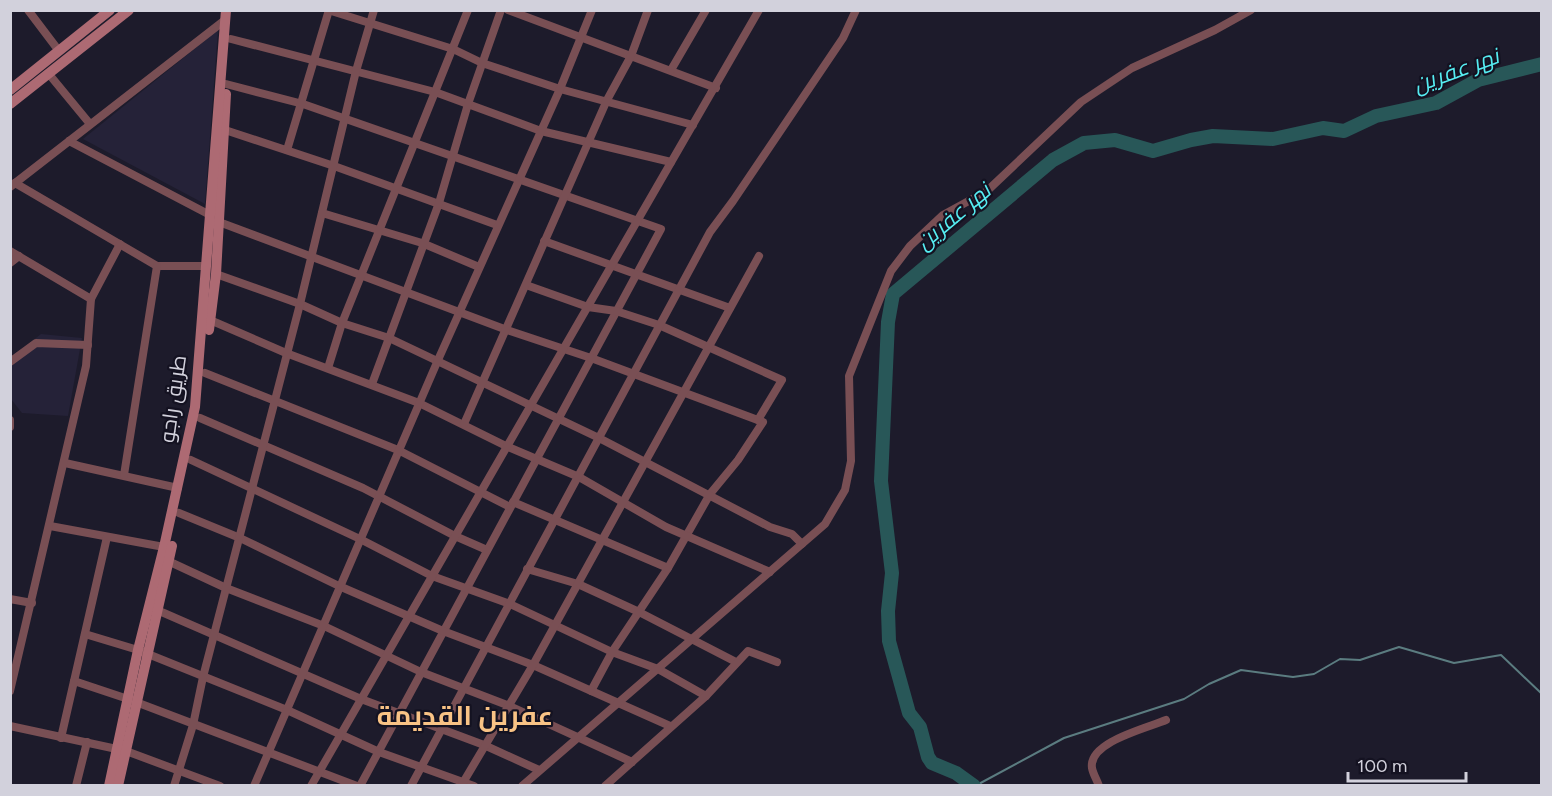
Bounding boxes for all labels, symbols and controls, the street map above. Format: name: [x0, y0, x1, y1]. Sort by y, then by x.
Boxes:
water label: نهر عفرين: [1410, 42, 1505, 98]
water label: نهر عفرين: [911, 176, 998, 255]
street label: طريق راجو: [154, 354, 192, 444]
district label: عفرين القديمة: [377, 699, 553, 732]
scale bar: [1348, 745, 1466, 783]
text: 100 m: [1357, 755, 1407, 777]

